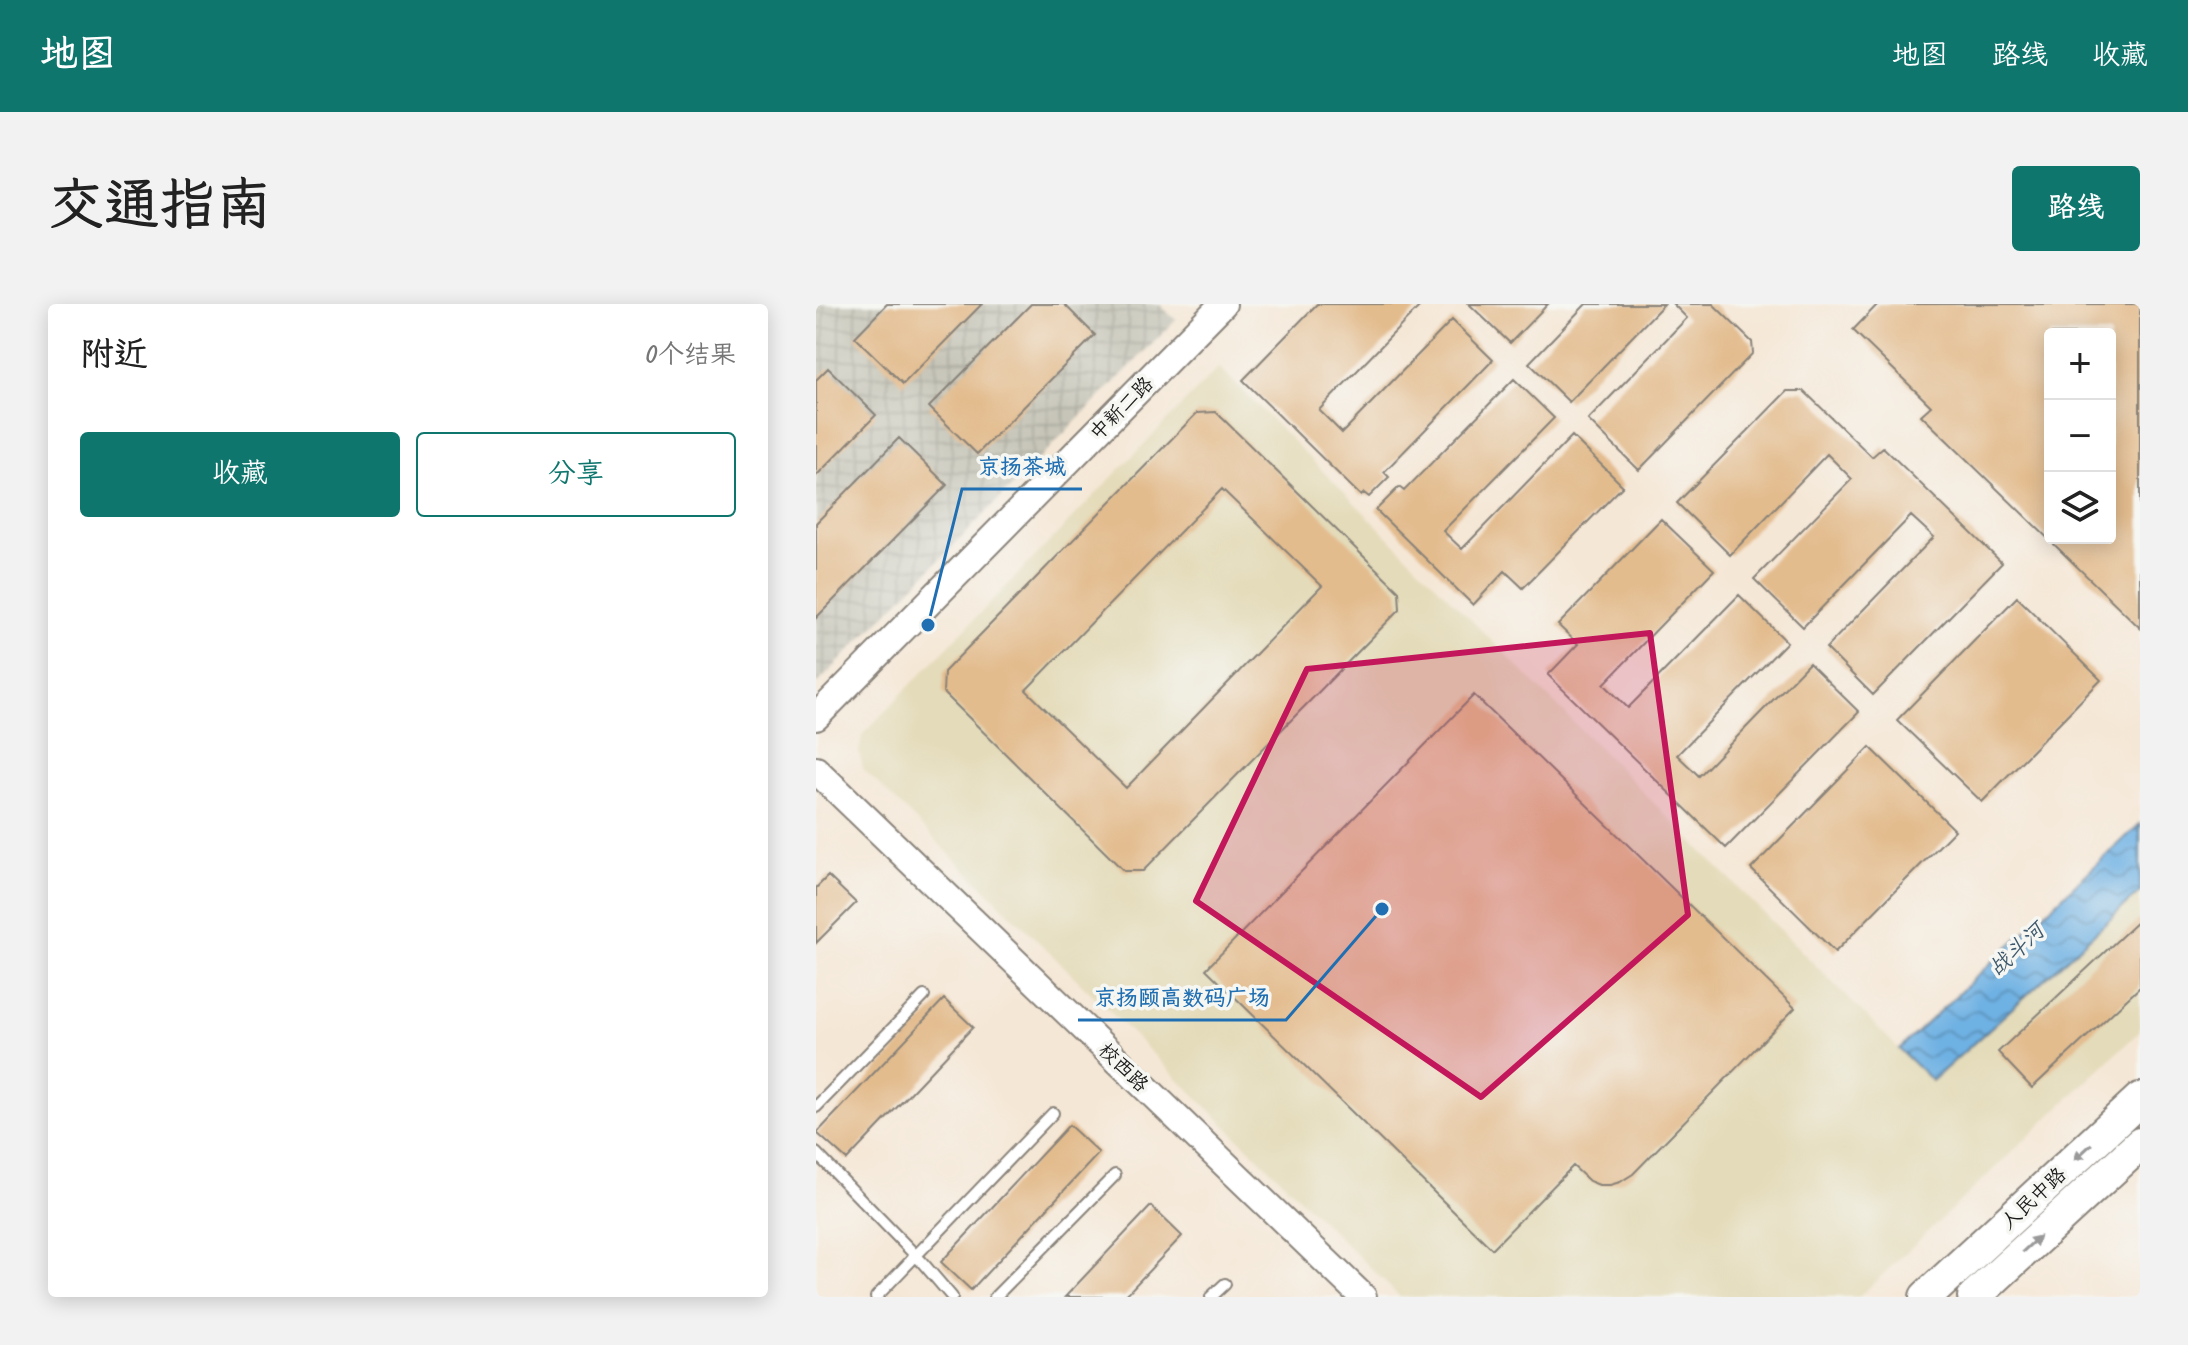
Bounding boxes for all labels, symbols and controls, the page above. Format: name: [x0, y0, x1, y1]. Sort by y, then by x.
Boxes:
text: 地图: [40, 26, 116, 86]
text: 地图: [1892, 34, 1948, 79]
text: 路线: [1992, 34, 2048, 79]
text: 收藏: [2092, 34, 2148, 79]
text: 交通指南: [48, 163, 272, 253]
button: 路线: [2012, 166, 2140, 251]
map controls: [2044, 328, 2116, 544]
button: +: [2044, 328, 2116, 400]
text: 附近: [80, 329, 148, 383]
text: 0个结果: [645, 335, 736, 377]
street label: 中新二路: [1083, 369, 1163, 449]
button: −: [2044, 400, 2116, 472]
button: 收藏: [80, 432, 400, 517]
button: 分享: [416, 432, 736, 517]
callout: 京扬茶城: [962, 443, 1082, 489]
text: 京扬茶城: [978, 451, 1066, 486]
button: layers: [2044, 472, 2116, 544]
water label: 战斗河: [1982, 913, 2056, 986]
callout: 京扬颐高数码广场: [1078, 974, 1286, 1020]
text: 京扬颐高数码广场: [1094, 982, 1270, 1017]
street label: 校西路: [1090, 1036, 1156, 1101]
one-way arrow: [2073, 1142, 2092, 1160]
street label: 人民中路: [1994, 1160, 2075, 1238]
one-way arrow: [2022, 1236, 2041, 1254]

